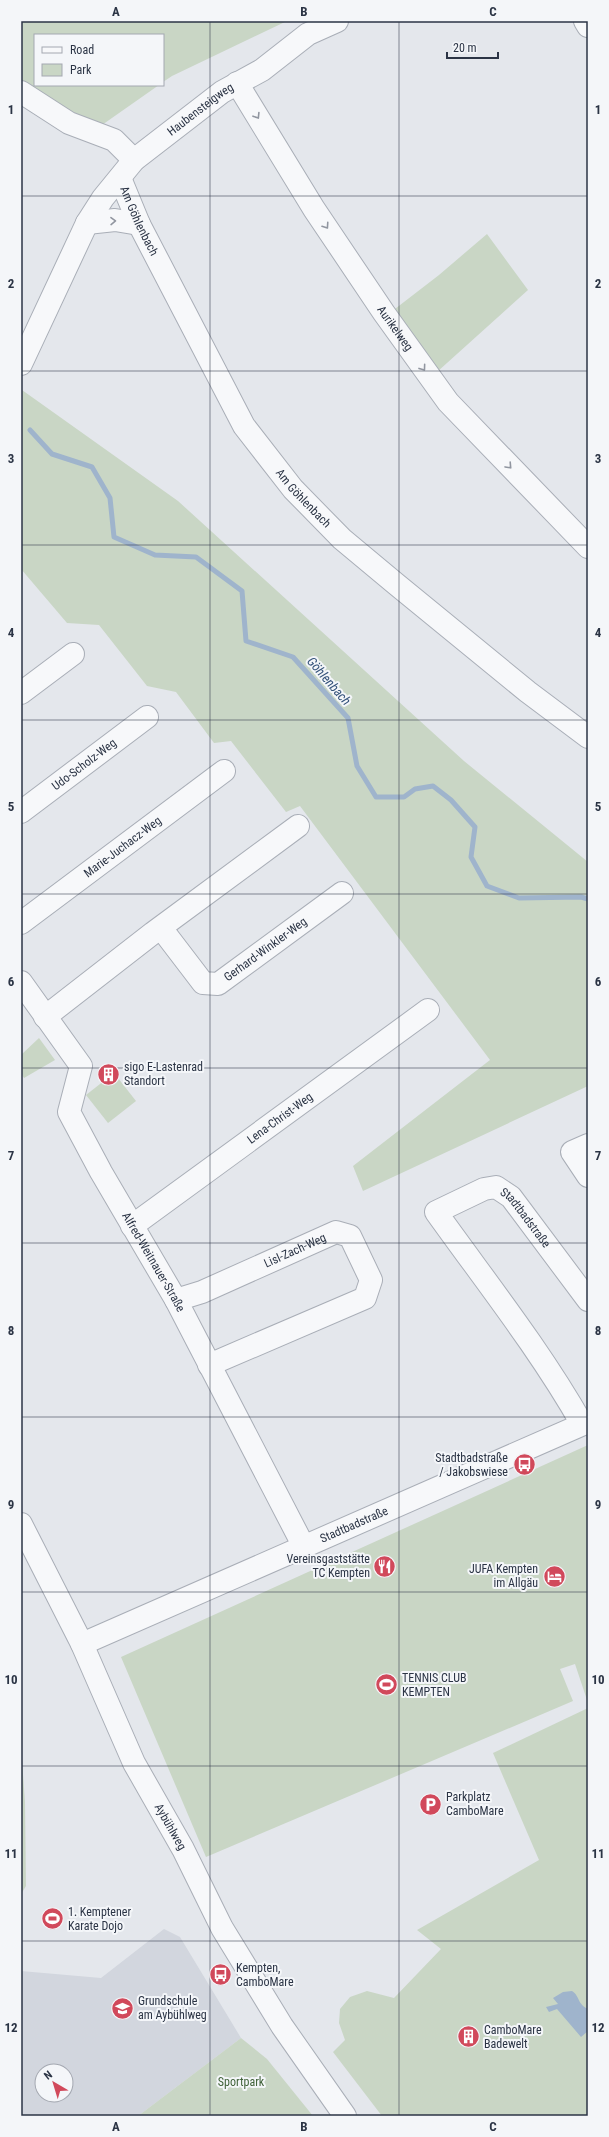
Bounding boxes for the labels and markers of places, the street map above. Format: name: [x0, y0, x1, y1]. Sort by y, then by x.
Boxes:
place label: sigo E-Lastenrad Standort: [124, 1060, 203, 1088]
building icon: sigo E-Lastenrad Standort: [95, 1061, 121, 1087]
place label: Stadtbadstraße / Jakobswiese: [435, 1451, 508, 1479]
bus stop icon: Stadtbadstraße / Jakobswiese: [511, 1452, 537, 1478]
place label: Vereinsgaststätte TC Kempten: [287, 1552, 370, 1580]
restaurant icon: Vereinsgaststätte TC Kempten: [372, 1553, 398, 1579]
place label: JUFA Kempten im Allgäu: [469, 1562, 538, 1590]
hotel icon: JUFA Kempten im Allgäu: [541, 1563, 567, 1589]
place label: TENNIS CLUB KEMPTEN: [402, 1671, 467, 1699]
sports icon: TENNIS CLUB KEMPTEN: [373, 1672, 399, 1698]
place label: Parkplatz CamboMare: [446, 1790, 504, 1818]
parking icon: Parkplatz CamboMare: [418, 1791, 444, 1817]
place label: 1. Kemptener Karate Dojo: [68, 1905, 131, 1933]
sports icon: 1. Kemptener Karate Dojo: [39, 1906, 65, 1932]
place label: Kempten, CamboMare: [236, 1961, 294, 1989]
bus stop icon: Kempten, CamboMare: [208, 1962, 234, 1988]
place label: Grundschule am Aybühlweg: [138, 1994, 207, 2022]
school or university icon: Grundschule am Aybühlweg: [109, 1995, 135, 2021]
place label: CamboMare Badewelt: [484, 2023, 542, 2051]
building icon: CamboMare Badewelt: [455, 2024, 481, 2050]

